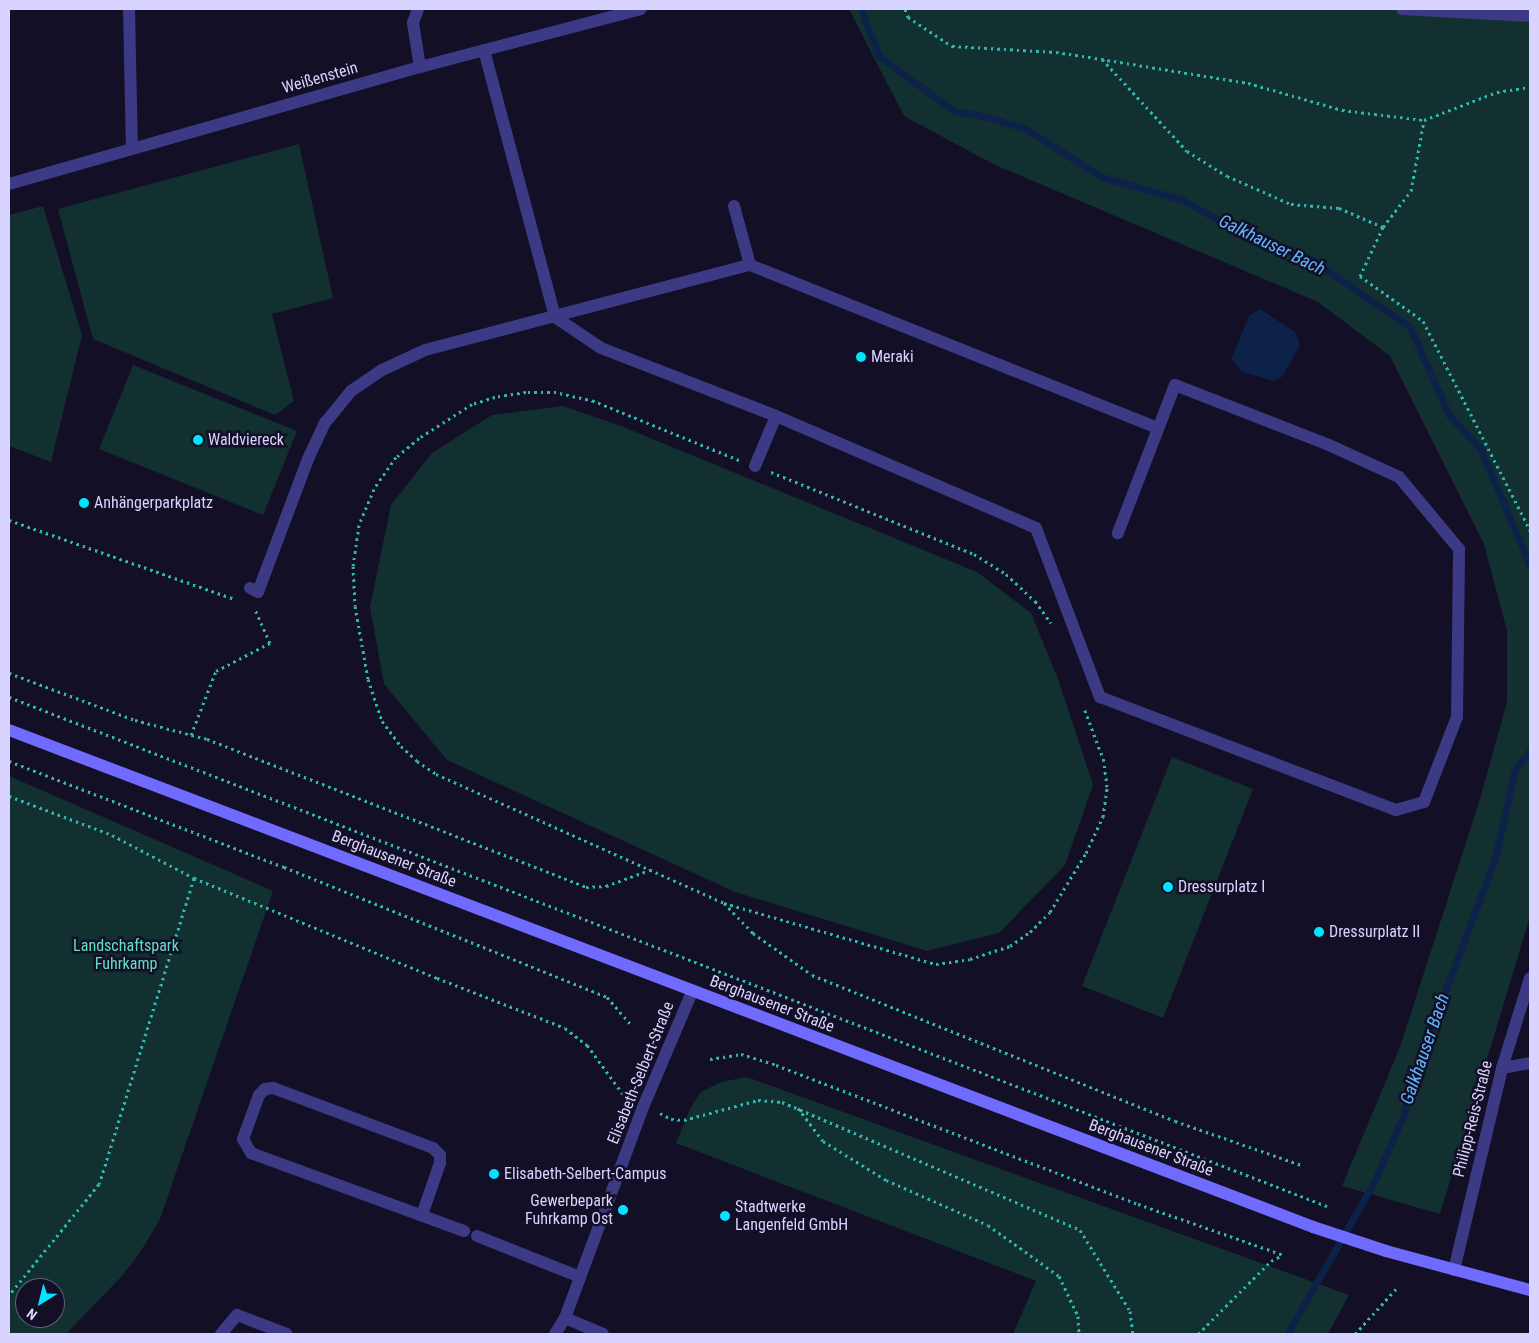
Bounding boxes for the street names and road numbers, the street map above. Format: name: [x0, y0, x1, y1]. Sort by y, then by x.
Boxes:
street label: Weißenstein: [280, 58, 360, 98]
street label: Berghausener Straße: [329, 826, 459, 892]
street label: Berghausener Straße: [707, 971, 837, 1037]
street label: Elisabeth-Selbert-Straße: [604, 999, 678, 1147]
street label: Philipp-Reis-Straße: [1449, 1059, 1497, 1179]
street label: Berghausener Straße: [1086, 1115, 1216, 1181]

